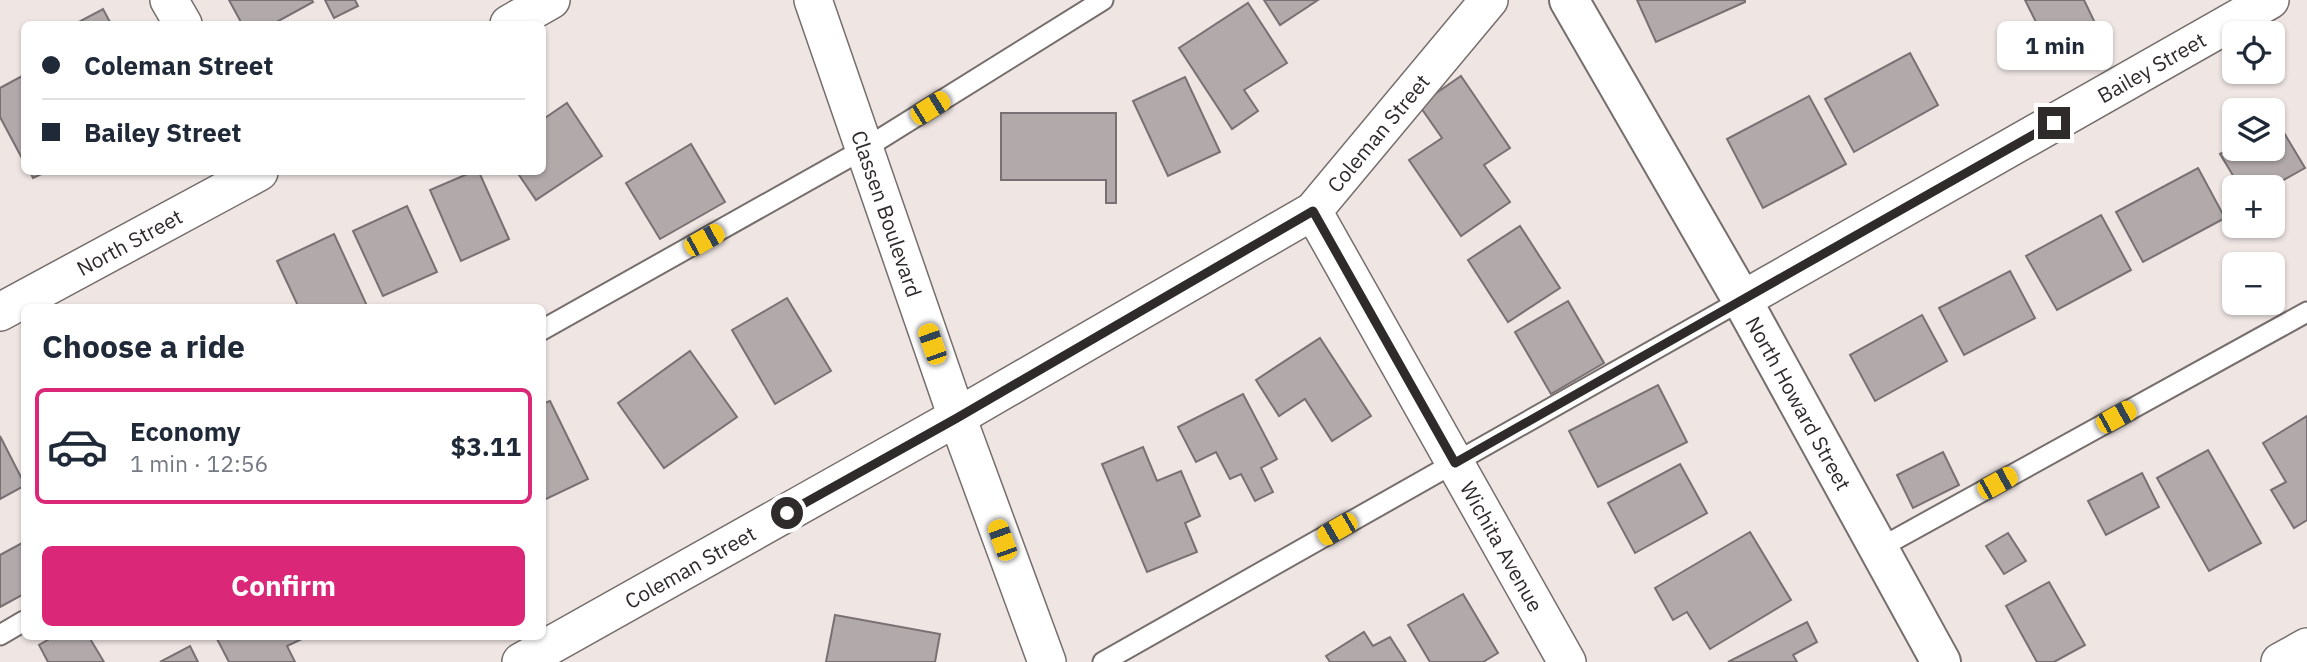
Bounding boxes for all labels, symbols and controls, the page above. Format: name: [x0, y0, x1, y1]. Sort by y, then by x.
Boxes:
map controls: [2222, 21, 2285, 315]
button: locate: [2222, 21, 2285, 84]
callout: 1 min: [1996, 22, 2112, 71]
street label: Bailey Street: [2092, 25, 2211, 109]
text: 1 min: [2025, 30, 2085, 60]
text: Coleman Street: [84, 48, 273, 82]
street label: Coleman Street: [1321, 68, 1436, 198]
car: [907, 88, 954, 128]
button: layers: [2222, 98, 2285, 161]
route end: [2038, 107, 2070, 139]
text: Bailey Street: [84, 115, 242, 149]
street label: Classen Boulevard: [845, 127, 928, 301]
button: +: [2222, 175, 2285, 238]
street label: North Street: [71, 202, 187, 282]
car: [681, 221, 728, 259]
button: −: [2222, 252, 2285, 315]
street label: North Howard Street: [1740, 311, 1858, 495]
car: [916, 321, 949, 367]
text: Choose a ride: [42, 325, 245, 367]
car: [2093, 398, 2140, 436]
text: Economy: [130, 414, 241, 448]
icon: car: [46, 415, 109, 478]
text: $3.11: [451, 429, 521, 463]
text: 1 min · 12:56: [130, 448, 268, 478]
car: [1974, 464, 2021, 502]
street label: Wichita Avenue: [1454, 476, 1550, 617]
route start: [771, 497, 803, 529]
car: [1314, 509, 1361, 549]
car: [985, 517, 1020, 563]
street label: Coleman Street: [620, 519, 761, 615]
button: Confirm: [42, 546, 525, 626]

